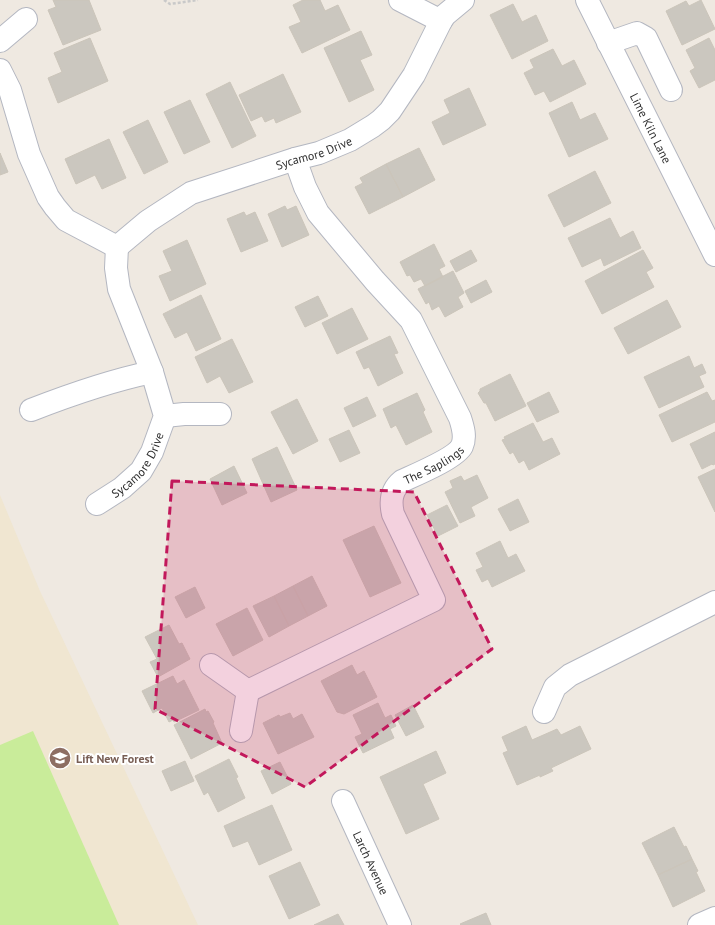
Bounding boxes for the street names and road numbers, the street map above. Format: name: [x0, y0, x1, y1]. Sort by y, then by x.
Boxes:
street label: Lime Kiln Lane: [627, 90, 675, 166]
street label: Sycamore Drive: [274, 133, 354, 172]
street label: Sycamore Drive: [108, 430, 166, 501]
street label: The Saplings: [401, 442, 467, 487]
street label: Larch Avenue: [350, 829, 392, 897]

